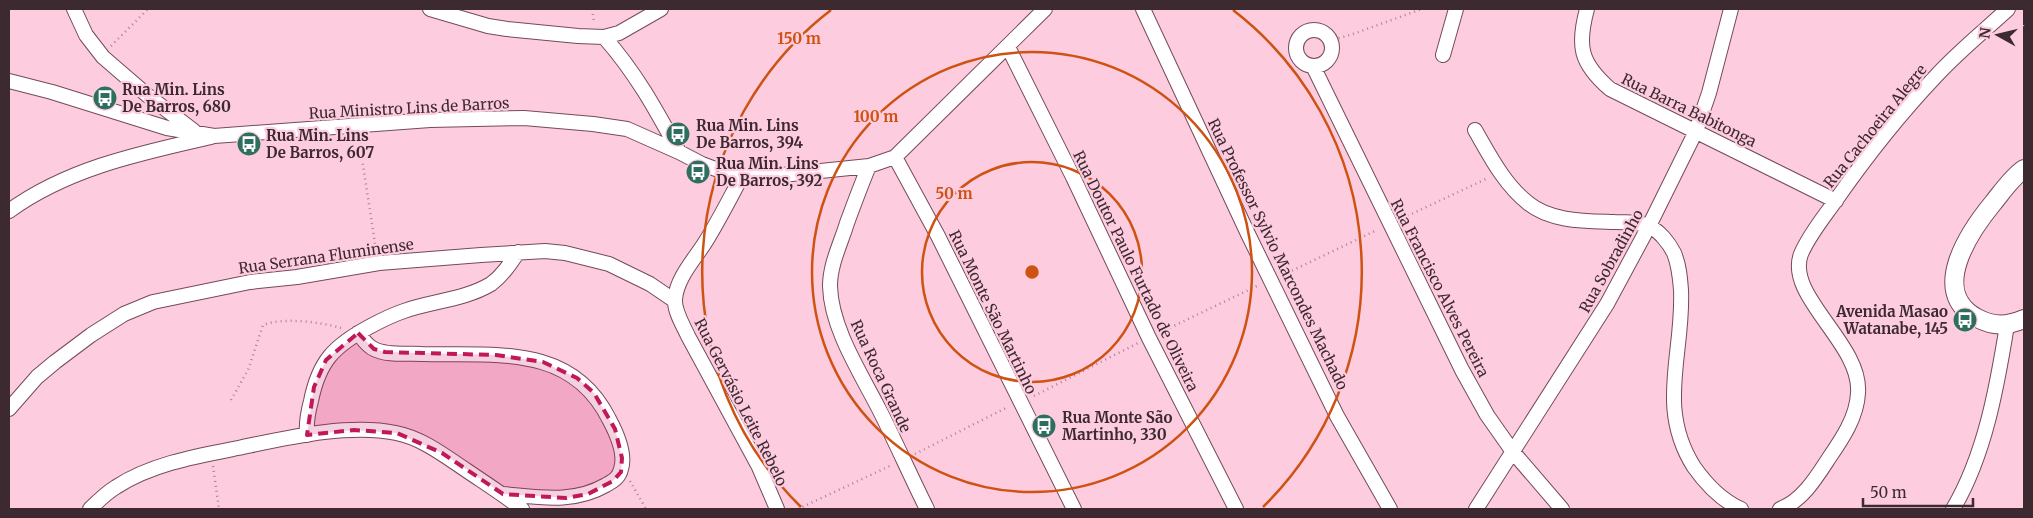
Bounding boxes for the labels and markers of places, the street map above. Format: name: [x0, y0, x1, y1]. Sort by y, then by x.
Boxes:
place label: Rua Min. Lins De Barros, 680: [122, 80, 231, 117]
bus stop icon: Rua Min. Lins De Barros, 680: [92, 85, 118, 111]
place label: Rua Min. Lins De Barros, 394: [696, 116, 804, 153]
bus stop icon: Rua Min. Lins De Barros, 394: [665, 121, 691, 147]
place label: Rua Min. Lins De Barros, 607: [266, 126, 374, 163]
bus stop icon: Rua Min. Lins De Barros, 607: [236, 131, 262, 157]
place label: Rua Min. Lins De Barros, 392: [716, 154, 823, 191]
bus stop icon: Rua Min. Lins De Barros, 392: [685, 159, 711, 185]
centre of rings: [1023, 263, 1041, 281]
place label: Avenida Masao Watanabe, 145: [1835, 302, 1948, 339]
bus stop icon: Avenida Masao Watanabe, 145: [1952, 307, 1978, 333]
place label: Rua Monte São Martinho, 330: [1062, 408, 1172, 445]
bus stop icon: Rua Monte São Martinho, 330: [1031, 413, 1057, 439]

